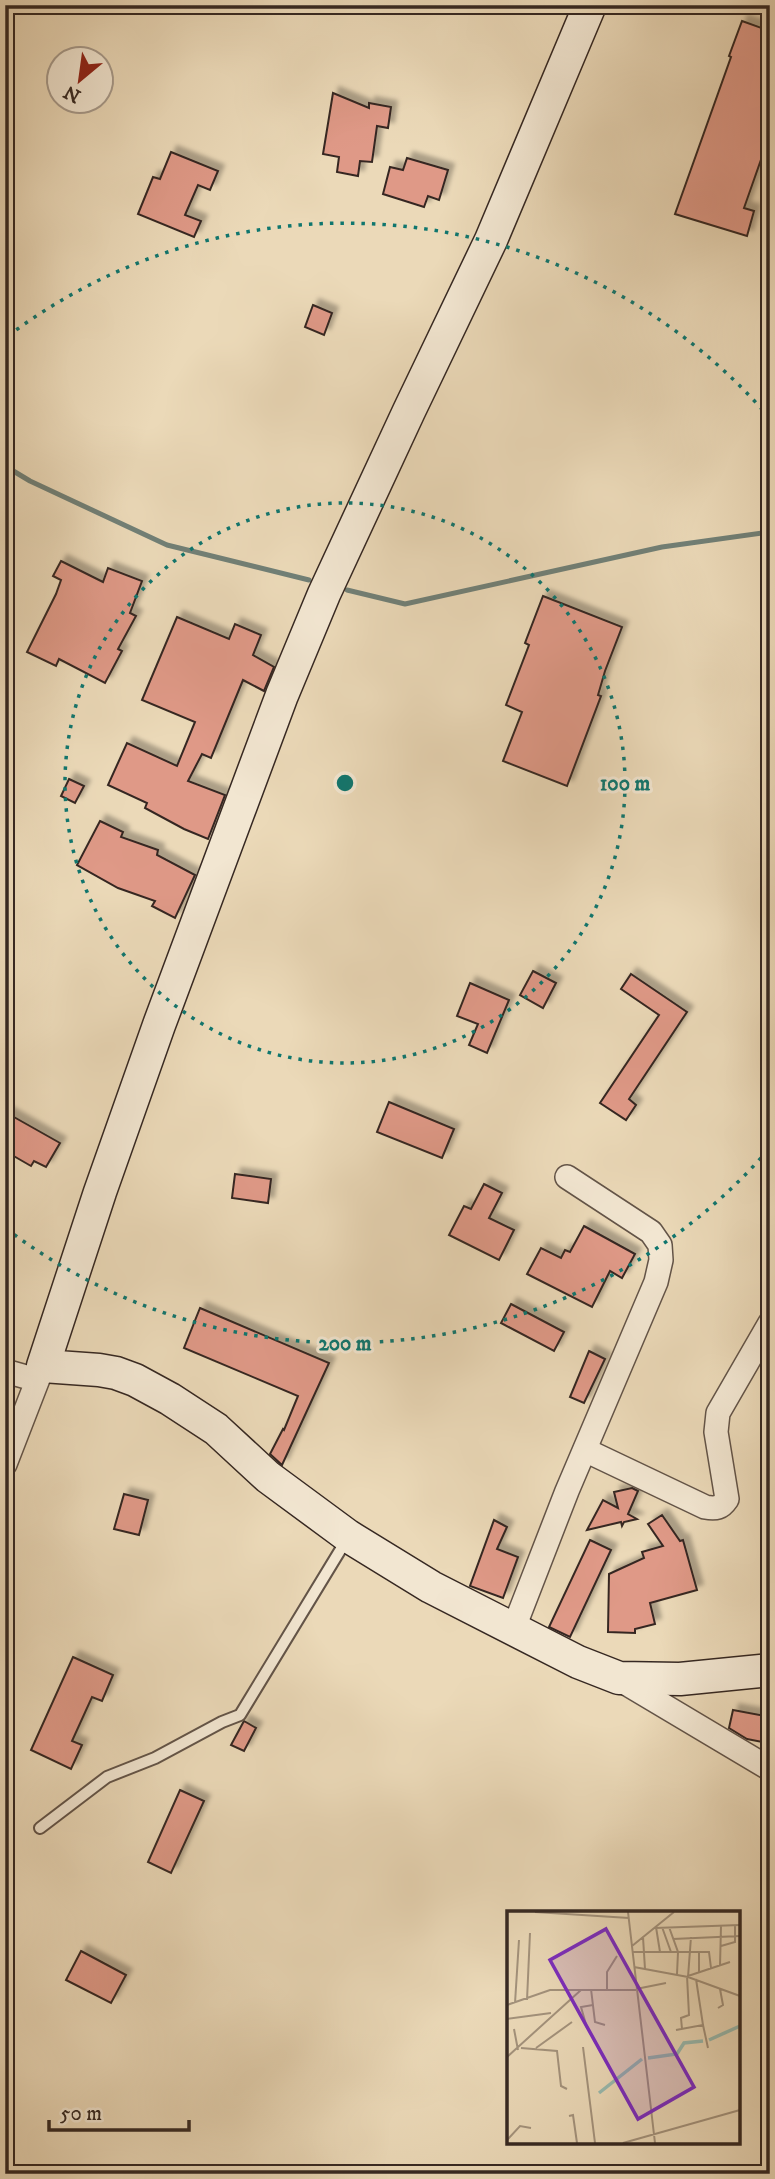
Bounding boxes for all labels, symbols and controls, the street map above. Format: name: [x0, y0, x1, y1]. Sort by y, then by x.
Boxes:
north arrow: [46, 46, 116, 116]
text: N: [60, 80, 85, 107]
centre of rings: [333, 771, 357, 795]
text: 100 m: [600, 771, 650, 797]
text: 200 m: [318, 1331, 372, 1357]
inset map: [507, 1911, 740, 2144]
scale bar: [49, 2088, 189, 2132]
text: 50 m: [60, 2101, 102, 2127]

